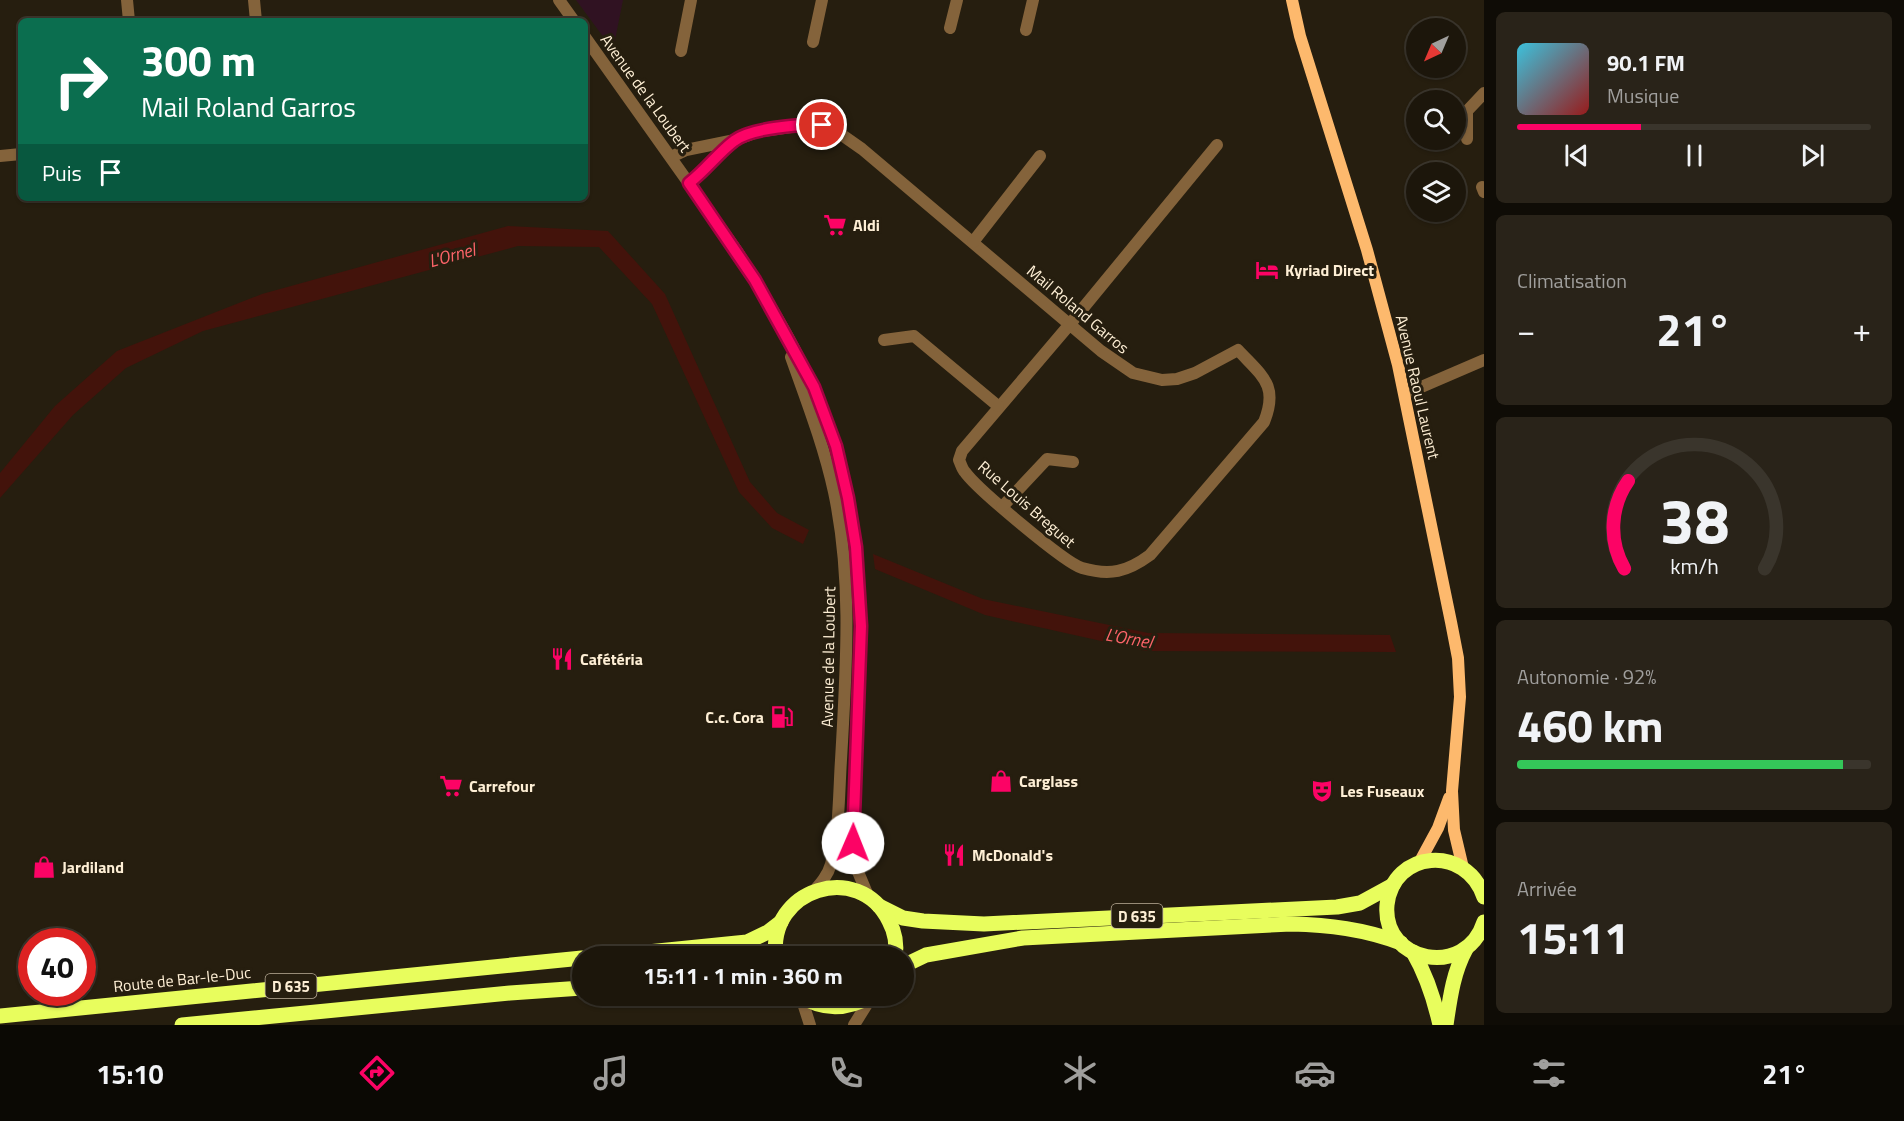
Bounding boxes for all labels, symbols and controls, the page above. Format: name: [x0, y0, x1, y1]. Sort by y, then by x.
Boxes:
north arrow: [1406, 18, 1466, 78]
map controls: [1406, 18, 1466, 222]
text: 300 m: [141, 28, 256, 92]
street label: Avenue de la Loubert: [595, 29, 697, 157]
icon: right: [42, 42, 120, 120]
text: 90.1 FM: [1607, 46, 1685, 80]
text: Musique: [1607, 80, 1679, 111]
text: Mail Roland Garros: [141, 86, 356, 127]
button: search: [1406, 90, 1466, 150]
pin: [796, 99, 847, 150]
icon: arrive: [805, 108, 838, 141]
icon: previous: [1560, 139, 1593, 172]
icon: pause: [1678, 139, 1711, 172]
icon: next: [1796, 139, 1829, 172]
text: Puis: [42, 156, 82, 190]
icon: arrive: [94, 156, 127, 189]
button: layers: [1406, 162, 1466, 222]
supermarket icon: Aldi: [822, 212, 848, 238]
place label: Aldi: [853, 213, 880, 237]
water label: L'Ornel: [426, 235, 480, 274]
hotel icon: Kyriad Direct: [1254, 257, 1280, 283]
place label: Kyriad Direct: [1285, 258, 1374, 282]
street label: Mail Roland Garros: [1022, 259, 1134, 359]
text: Climatisation: [1517, 265, 1627, 296]
text: 21°: [1656, 295, 1732, 363]
text: −: [1517, 305, 1535, 355]
text: +: [1853, 305, 1871, 355]
street label: Avenue Raoul Laurent: [1390, 312, 1446, 462]
street label: Rue Louis Breguet: [973, 455, 1081, 554]
text: 38: [1659, 473, 1729, 568]
text: km/h: [1670, 551, 1718, 583]
street label: Avenue de la Loubert: [815, 586, 841, 728]
water label: L'Ornel: [1103, 621, 1157, 656]
restaurant icon: Cafétéria: [549, 646, 575, 672]
place label: Cafétéria: [580, 647, 643, 671]
text: Autonomie · 92%: [1517, 661, 1656, 692]
text: 460 km: [1517, 691, 1663, 759]
fuel station icon: C.c. Cora: [769, 704, 795, 730]
place label: C.c. Cora: [705, 705, 764, 729]
shop icon: Carglass: [988, 768, 1014, 794]
place label: Carglass: [1019, 769, 1078, 793]
supermarket icon: Carrefour: [438, 773, 464, 799]
place label: Carrefour: [469, 774, 535, 798]
theatre icon: Les Fuseaux: [1309, 778, 1335, 804]
place label: Les Fuseaux: [1340, 779, 1425, 803]
position arrow: [821, 811, 885, 875]
restaurant icon: McDonald's: [941, 842, 967, 868]
place label: McDonald's: [972, 843, 1053, 867]
shop icon: Jardiland: [31, 854, 57, 880]
place label: Jardiland: [62, 855, 124, 879]
text: Arrivée: [1517, 873, 1577, 904]
text: 15:11: [1517, 903, 1629, 971]
road number: D 635: [1112, 904, 1162, 928]
speed limit sign: 40: [18, 928, 96, 1006]
text: 15:11 · 1 min · 360 m: [643, 959, 843, 993]
street label: Route de Bar-le-Duc: [112, 960, 252, 998]
road number: D 635: [266, 974, 316, 998]
icon: directions: [356, 1052, 398, 1094]
icon: music: [590, 1052, 632, 1094]
icon: phone: [825, 1052, 867, 1094]
icon: climate: [1059, 1052, 1101, 1094]
icon: car: [1294, 1052, 1336, 1094]
icon: filters: [1528, 1052, 1570, 1094]
text: 15:10: [96, 1053, 164, 1094]
text: 21°: [1762, 1053, 1808, 1094]

